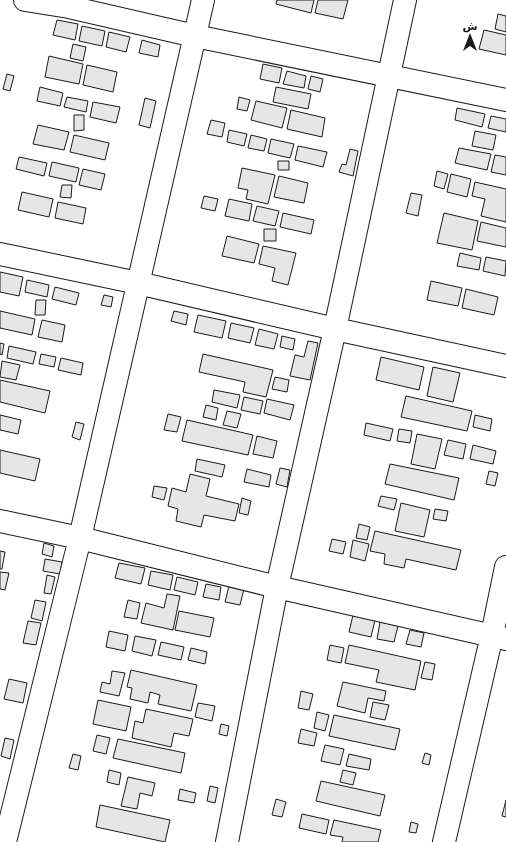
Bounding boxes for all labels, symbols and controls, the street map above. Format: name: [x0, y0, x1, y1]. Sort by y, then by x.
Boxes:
north arrow: [450, 16, 490, 56]
text: ش: [462, 20, 478, 33]

